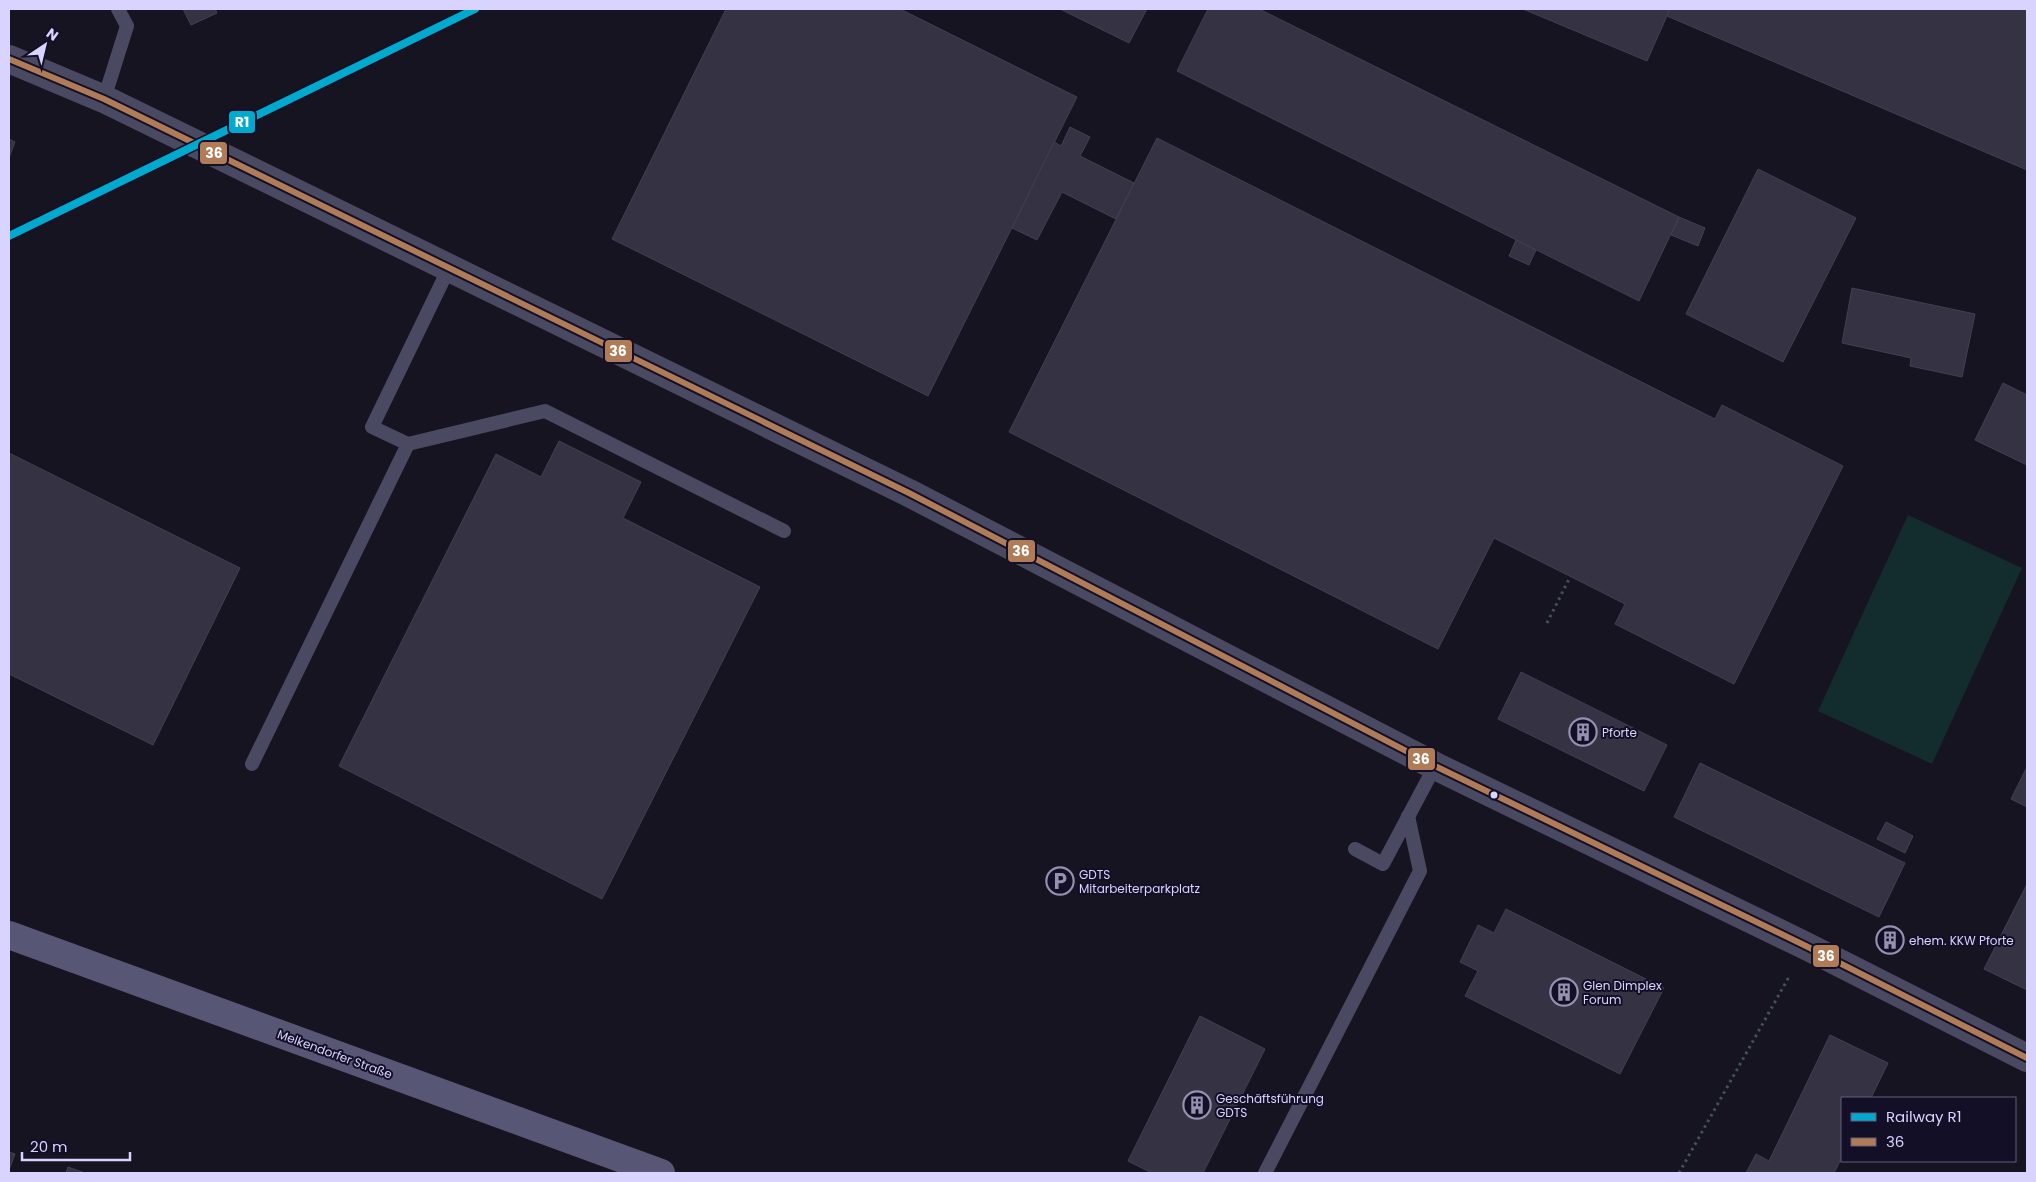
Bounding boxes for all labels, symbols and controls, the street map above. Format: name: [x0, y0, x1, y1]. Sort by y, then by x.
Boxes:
north arrow: [20, 20, 70, 70]
text: N: [42, 23, 63, 46]
line badge: R1: [228, 110, 256, 134]
text: R1: [235, 112, 249, 132]
line badge: 36: [199, 141, 228, 165]
text: 36: [205, 143, 223, 163]
line badge: 36: [604, 339, 633, 363]
text: 36: [609, 341, 627, 361]
line badge: 36: [1007, 539, 1036, 563]
text: 36: [1012, 541, 1030, 561]
building icon: Pforte: [1568, 717, 1598, 747]
place label: Pforte: [1602, 724, 1637, 741]
line badge: 36: [1407, 747, 1436, 771]
text: 36: [1412, 749, 1430, 769]
unlabelled marker: [1489, 790, 1499, 800]
parking icon: GDTS Mitarbeiterparkplatz: [1045, 866, 1075, 896]
place label: GDTS Mitarbeiterparkplatz: [1079, 866, 1200, 897]
building icon: ehem. KKW Pforte: [1875, 925, 1905, 955]
place label: ehem. KKW Pforte: [1909, 932, 2014, 949]
line badge: 36: [1812, 944, 1840, 968]
text: 36: [1817, 946, 1835, 966]
building icon: Glen Dimplex Forum: [1549, 977, 1579, 1007]
place label: Glen Dimplex Forum: [1583, 977, 1662, 1008]
street label: Melkendorfer Straße: [275, 1025, 395, 1083]
building icon: Geschäftsführung GDTS: [1182, 1090, 1212, 1120]
place label: Geschäftsführung GDTS: [1216, 1090, 1324, 1121]
legend: [1841, 1097, 2016, 1162]
text: Railway R1: [1886, 1106, 1961, 1127]
scale bar: [22, 1130, 130, 1162]
text: 36: [1886, 1131, 1904, 1152]
text: 20 m: [30, 1136, 68, 1157]

